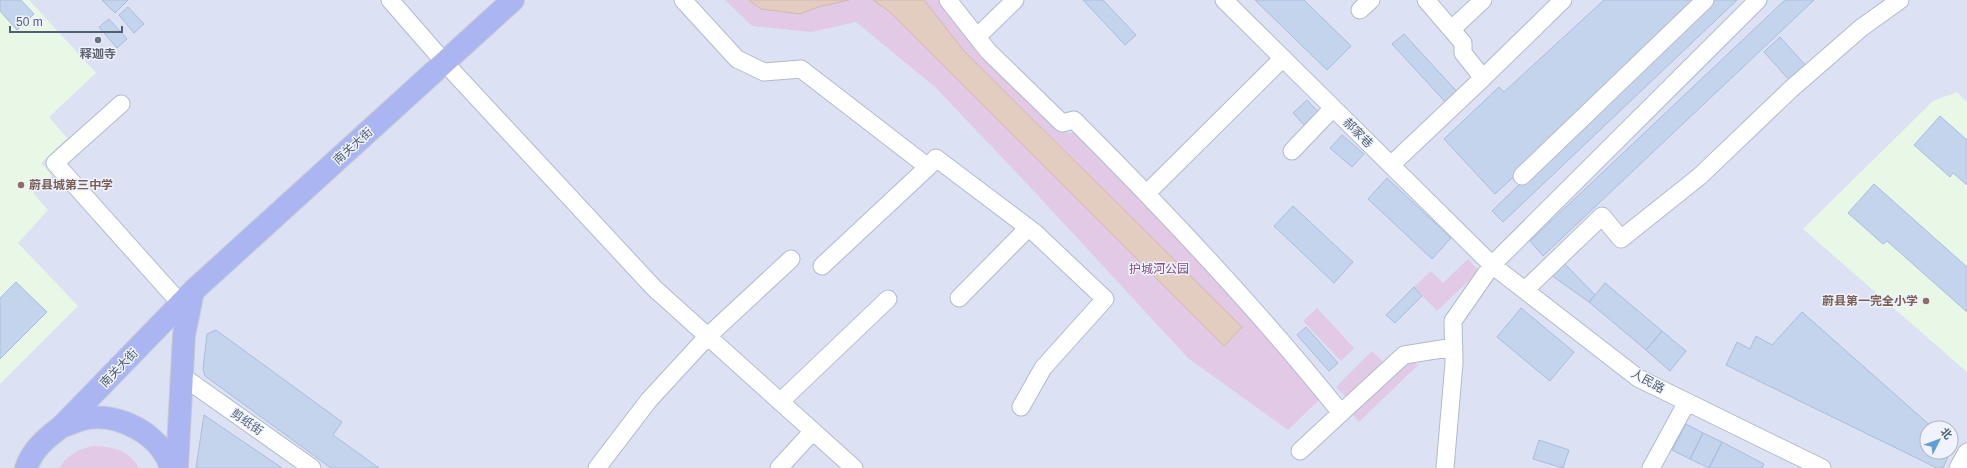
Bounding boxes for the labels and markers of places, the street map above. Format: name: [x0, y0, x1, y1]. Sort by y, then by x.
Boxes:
marker: 释迦寺: [93, 35, 103, 45]
place label: 释迦寺: [80, 47, 116, 61]
place label: 蔚县城第三中学: [29, 178, 113, 192]
marker: 蔚县城第三中学: [16, 180, 26, 190]
place label: 蔚县第一完全小学: [1822, 294, 1918, 308]
marker: 蔚县第一完全小学: [1921, 296, 1931, 306]

